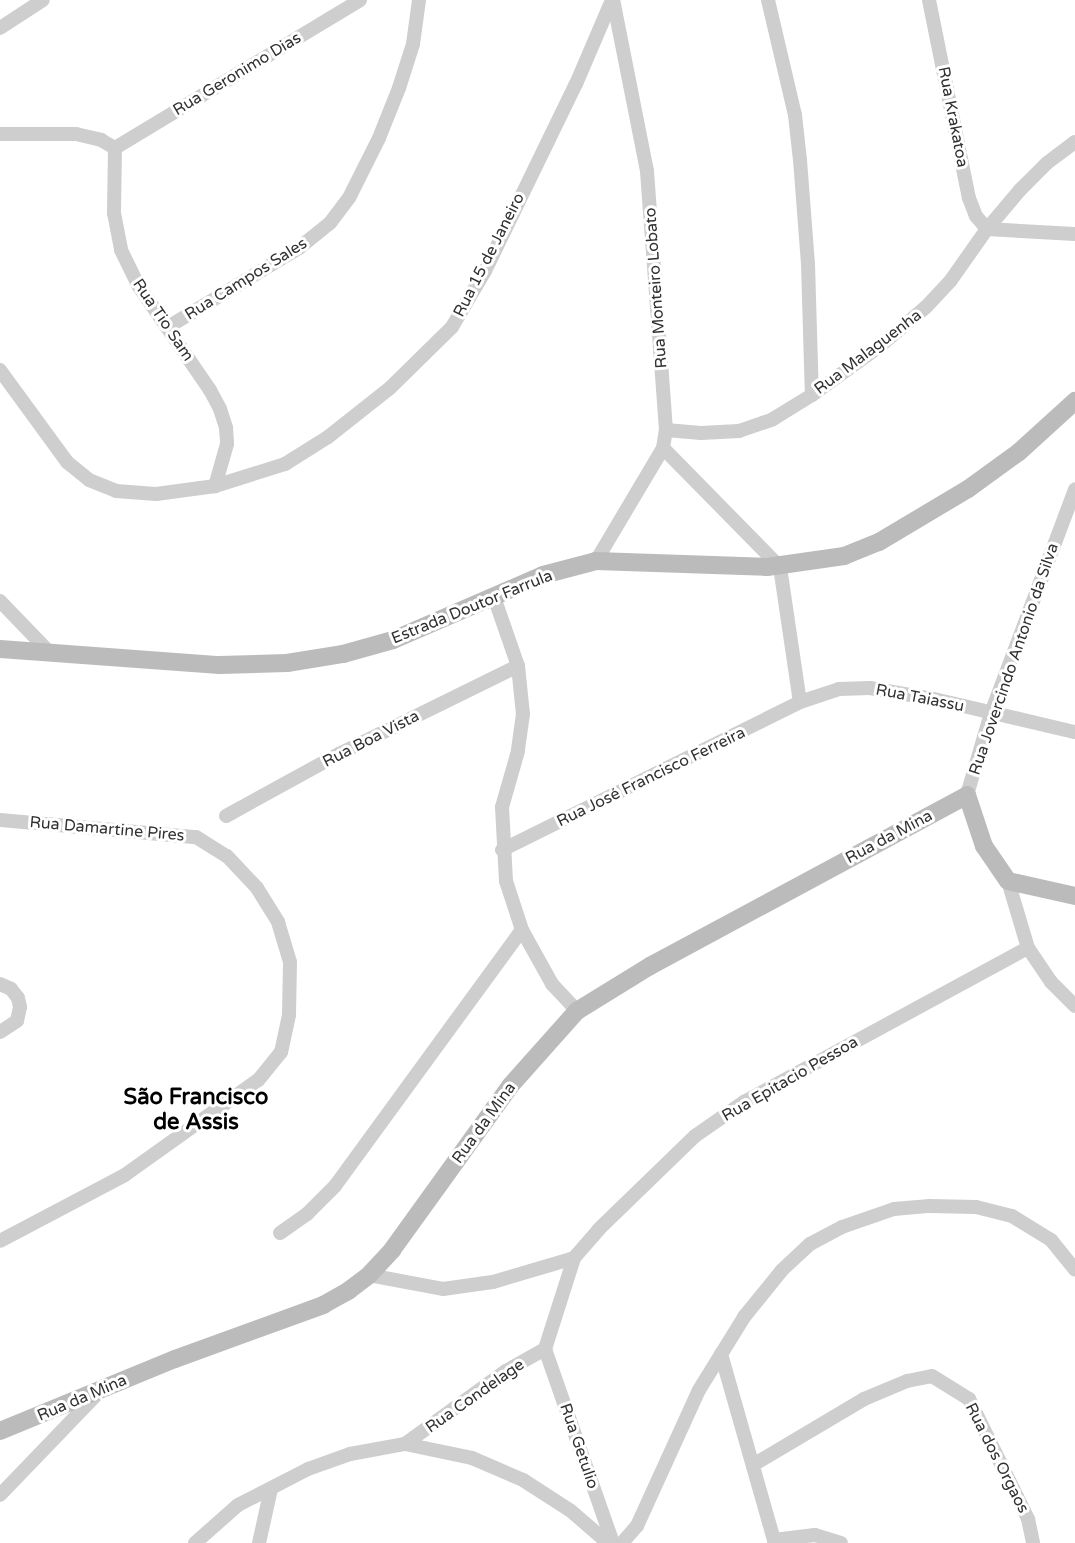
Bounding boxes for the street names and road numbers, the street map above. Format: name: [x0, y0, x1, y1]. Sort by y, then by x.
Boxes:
street label: Rua Geronimo Dias: [170, 28, 304, 120]
street label: Rua Krakatoa: [934, 65, 972, 169]
street label: Rua 15 de Janeiro: [449, 190, 529, 320]
street label: Rua Monteiro Lobato: [641, 207, 671, 369]
street label: Rua Campos Sales: [181, 234, 311, 324]
street label: Rua Tio Sam: [128, 275, 198, 365]
street label: Rua Malaguenha: [811, 305, 925, 399]
street label: Rua Jovercindo Antonio da Silva: [965, 541, 1063, 777]
street label: Estrada Doutor Farrula: [389, 566, 555, 648]
street label: Rua Taiassu: [874, 680, 966, 716]
street label: Rua Boa Vista: [319, 706, 423, 772]
street label: Rua José Francisco Ferreira: [554, 723, 748, 831]
street label: Rua da Mina: [842, 806, 936, 868]
street label: Rua Damartine Pires: [29, 813, 185, 845]
street label: Rua Epitacio Pessoa: [719, 1032, 861, 1126]
street label: Rua da Mina: [448, 1079, 520, 1167]
street label: Rua Condelage: [422, 1355, 528, 1437]
street label: Rua da Mina: [34, 1370, 130, 1426]
street label: Rua dos Orgaos: [961, 1400, 1033, 1516]
street label: Rua Getulio: [555, 1401, 603, 1491]

